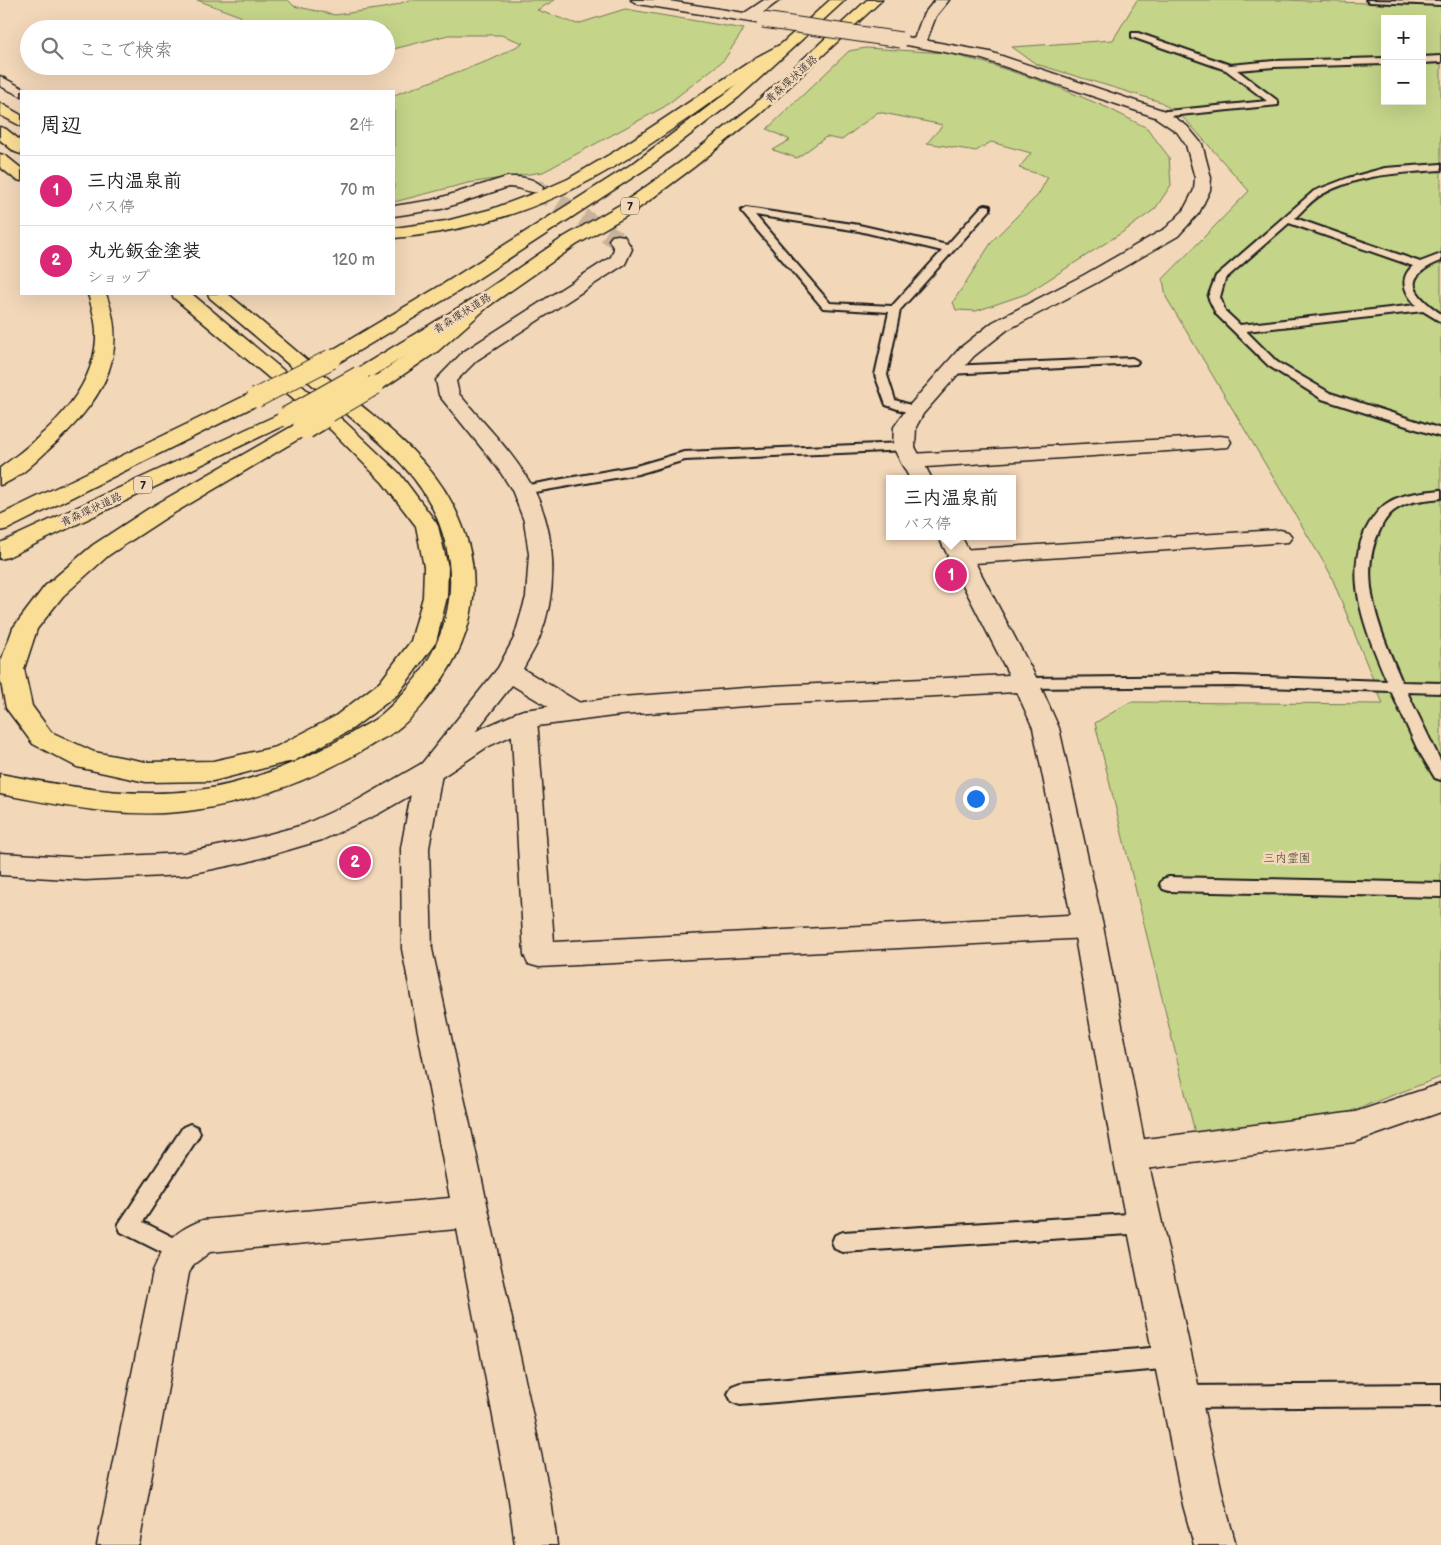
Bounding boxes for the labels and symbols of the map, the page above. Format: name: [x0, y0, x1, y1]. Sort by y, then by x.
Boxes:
street label: 青森環状道路: [762, 52, 820, 106]
road number: 7: [621, 198, 639, 215]
street label: 青森環状道路: [431, 290, 494, 336]
road number: 7: [134, 476, 152, 494]
street label: 青森環状道路: [59, 490, 124, 529]
pin: 1: [935, 556, 967, 594]
your location: [963, 786, 989, 812]
pin: 2: [339, 843, 371, 881]
park label: 三内霊園: [1263, 851, 1311, 866]

